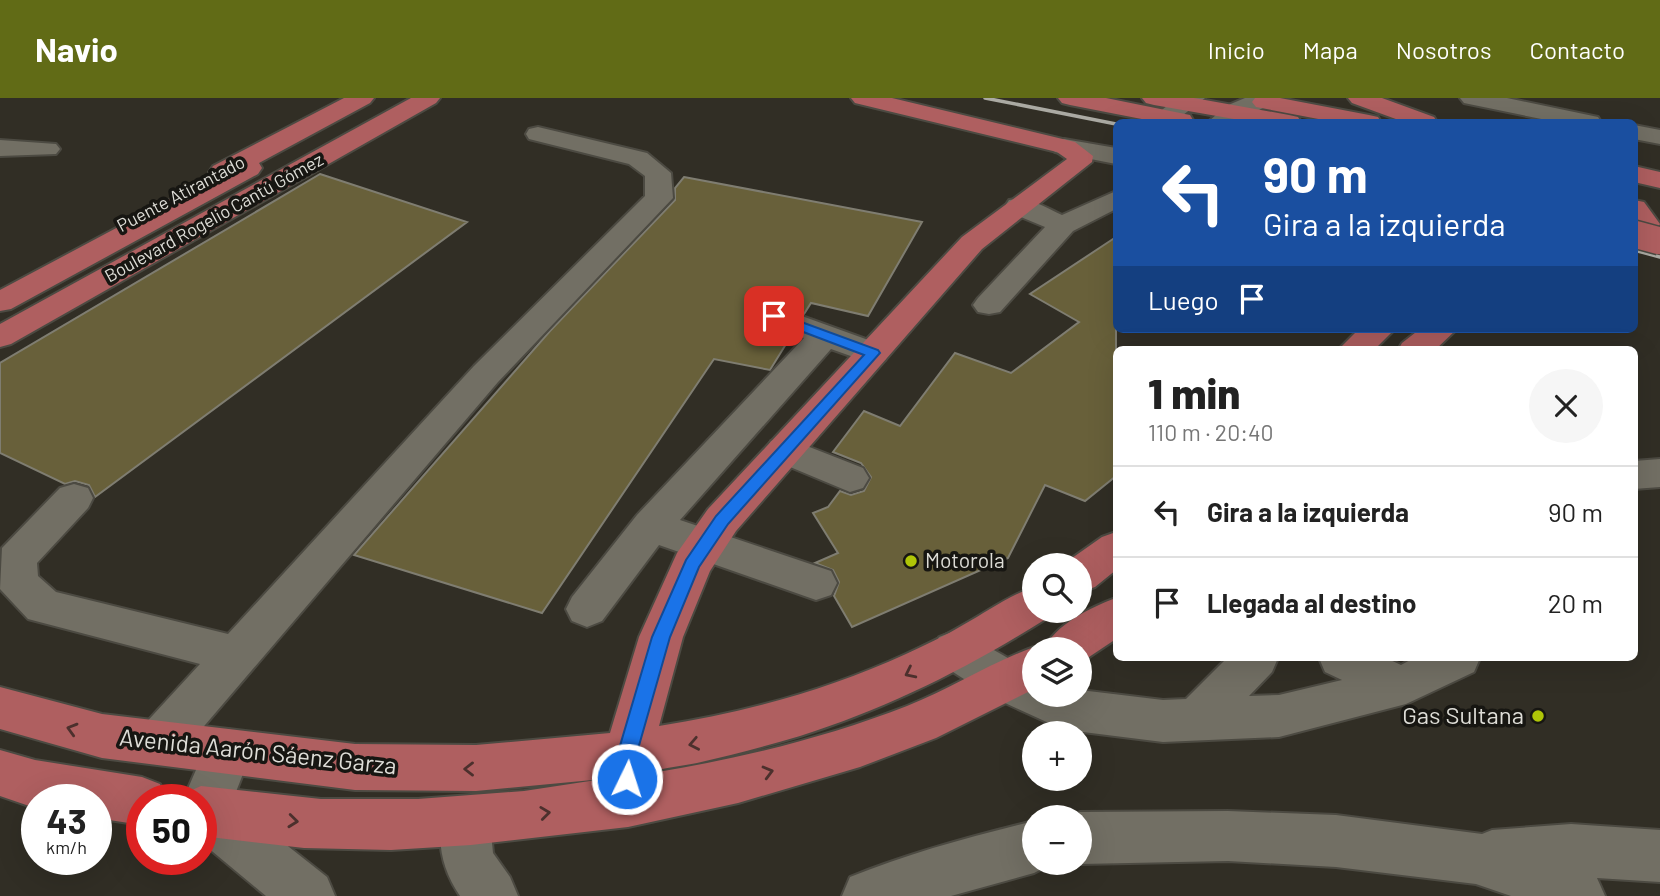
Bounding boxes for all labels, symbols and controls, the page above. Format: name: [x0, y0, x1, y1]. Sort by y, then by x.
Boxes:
text: Navio: [35, 29, 118, 69]
text: Inicio: [1208, 35, 1265, 64]
text: Mapa: [1303, 35, 1358, 64]
text: Nosotros: [1396, 35, 1492, 64]
text: Contacto: [1530, 35, 1625, 64]
text: 90 m: [1263, 144, 1368, 203]
icon: left: [1148, 147, 1239, 238]
street label: Boulevard Rogelio Cantú Gómez: [100, 148, 327, 286]
street label: Puente Atirantado: [113, 150, 248, 236]
text: Gira a la izquierda: [1263, 204, 1506, 242]
icon: arrive: [1233, 280, 1271, 318]
text: Luego: [1148, 284, 1219, 315]
pin: [744, 286, 804, 346]
icon: arrive: [755, 297, 793, 335]
text: 1 min: [1148, 367, 1240, 417]
button: close: [1529, 369, 1603, 443]
text: 110 m · 20:40: [1148, 418, 1274, 446]
icon: left: [1148, 493, 1186, 531]
text: Gira a la izquierda: [1207, 496, 1409, 527]
text: 90 m: [1548, 496, 1603, 527]
place label: Motorola: [925, 547, 1005, 572]
marker: Motorola: [903, 553, 919, 569]
map controls: [1022, 553, 1092, 875]
button: search: [1022, 553, 1092, 623]
icon: arrive: [1148, 584, 1186, 622]
text: Llegada al destino: [1207, 587, 1416, 618]
text: 20 m: [1548, 587, 1603, 618]
button: layers: [1022, 637, 1092, 707]
one-way arrow: [905, 664, 917, 678]
place label: Gas Sultana: [1402, 700, 1524, 729]
marker: Gas Sultana: [1530, 708, 1546, 724]
button: +: [1022, 721, 1092, 791]
one-way arrow: [67, 722, 79, 737]
street label: Avenida Aarón Sáenz Garza: [118, 722, 398, 779]
one-way arrow: [688, 735, 700, 750]
position arrow: [590, 742, 664, 816]
one-way arrow: [463, 761, 473, 777]
one-way arrow: [762, 766, 774, 780]
speed limit sign: 50: [126, 784, 217, 875]
text: 43: [46, 799, 87, 841]
one-way arrow: [539, 805, 550, 820]
button: −: [1022, 805, 1092, 875]
one-way arrow: [288, 813, 299, 828]
text: km/h: [46, 836, 87, 858]

